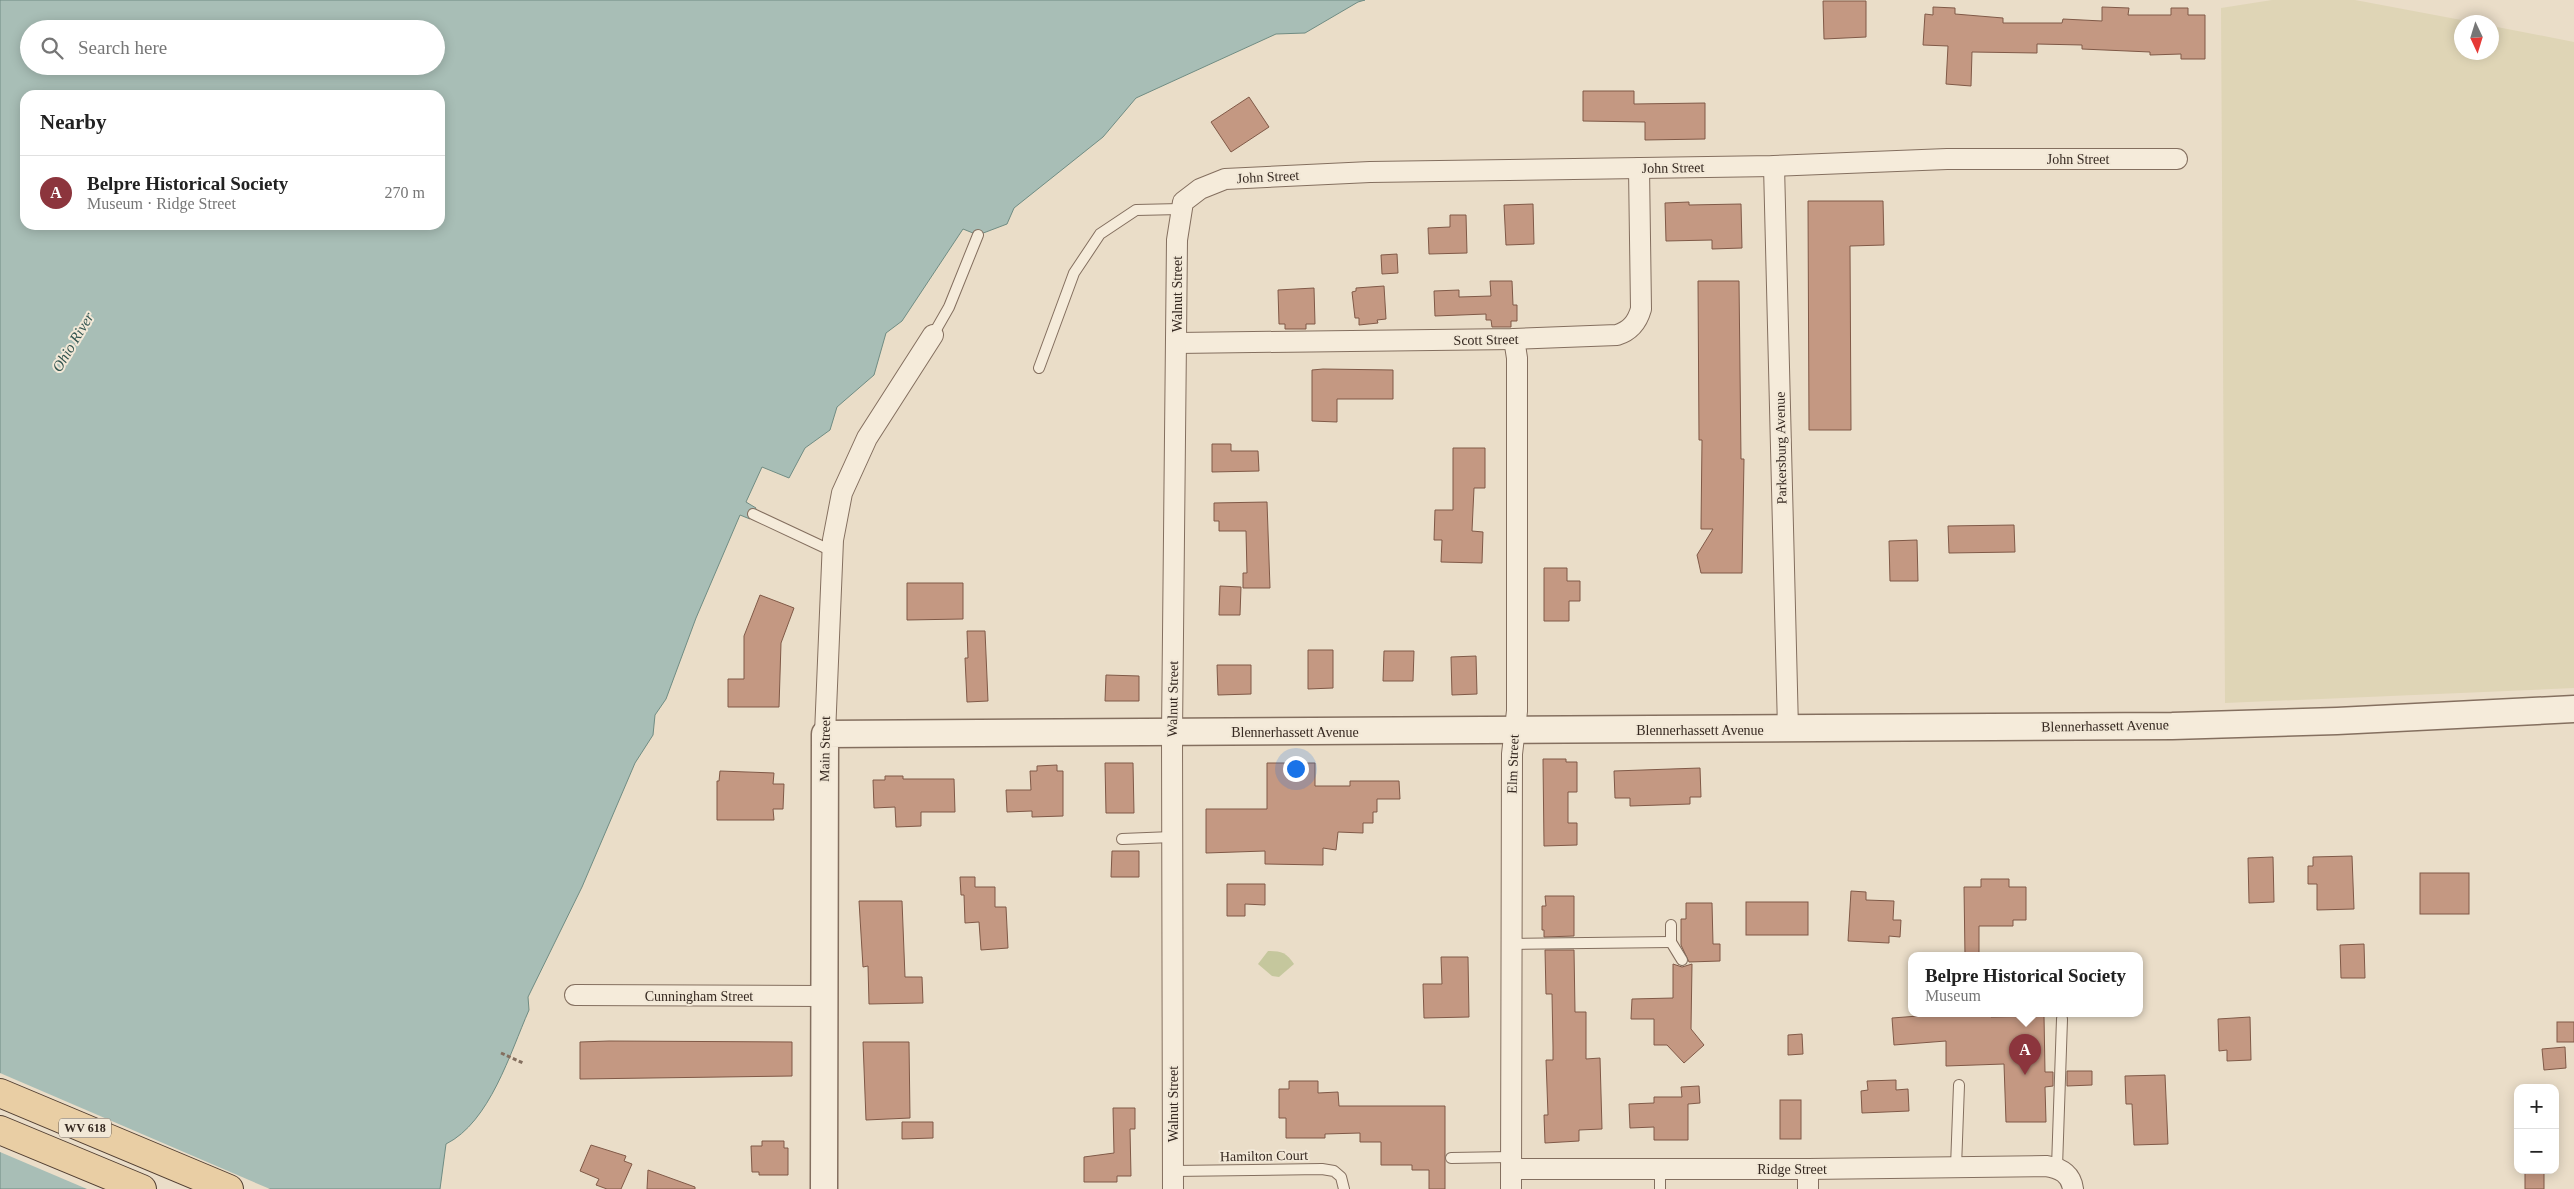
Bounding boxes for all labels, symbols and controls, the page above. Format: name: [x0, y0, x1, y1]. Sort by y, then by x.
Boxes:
north arrow: [2454, 15, 2499, 60]
search box: [20, 20, 445, 75]
icon: search: [38, 34, 66, 62]
text: Search here: [78, 37, 167, 58]
text: Nearby: [40, 110, 107, 134]
street label: John Street: [2047, 152, 2109, 167]
street label: John Street: [1642, 160, 1705, 176]
street label: John Street: [1236, 168, 1300, 186]
text: Belpre Historical Society: [87, 173, 288, 194]
text: A: [50, 184, 62, 201]
text: 270 m: [385, 184, 425, 201]
text: Museum · Ridge Street: [87, 195, 236, 212]
street label: Walnut Street: [1170, 256, 1185, 332]
water label: Ohio River: [49, 309, 97, 375]
street label: Scott Street: [1453, 332, 1519, 348]
street label: Parkersburg Avenue: [1773, 392, 1789, 504]
street label: Walnut Street: [1165, 661, 1181, 737]
street label: Main Street: [817, 716, 833, 782]
street label: Blennerhassett Avenue: [2041, 717, 2169, 735]
street label: Blennerhassett Avenue: [1636, 723, 1764, 738]
street label: Blennerhassett Avenue: [1231, 725, 1359, 740]
street label: Elm Street: [1504, 734, 1522, 794]
your location: [1283, 756, 1309, 782]
popup: [1908, 952, 2143, 1017]
text: Belpre Historical Society: [1925, 965, 2126, 986]
text: Museum: [1925, 987, 1981, 1004]
street label: Cunningham Street: [645, 989, 753, 1004]
pin: A: [2009, 1034, 2041, 1075]
street label: Walnut Street: [1166, 1066, 1181, 1142]
map controls: [2514, 1084, 2559, 1174]
button: +: [2514, 1084, 2559, 1129]
road number: WV 618: [59, 1118, 111, 1138]
button: −: [2514, 1129, 2559, 1174]
street label: Hamilton Court: [1220, 1148, 1308, 1164]
street label: Ridge Street: [1757, 1162, 1827, 1177]

